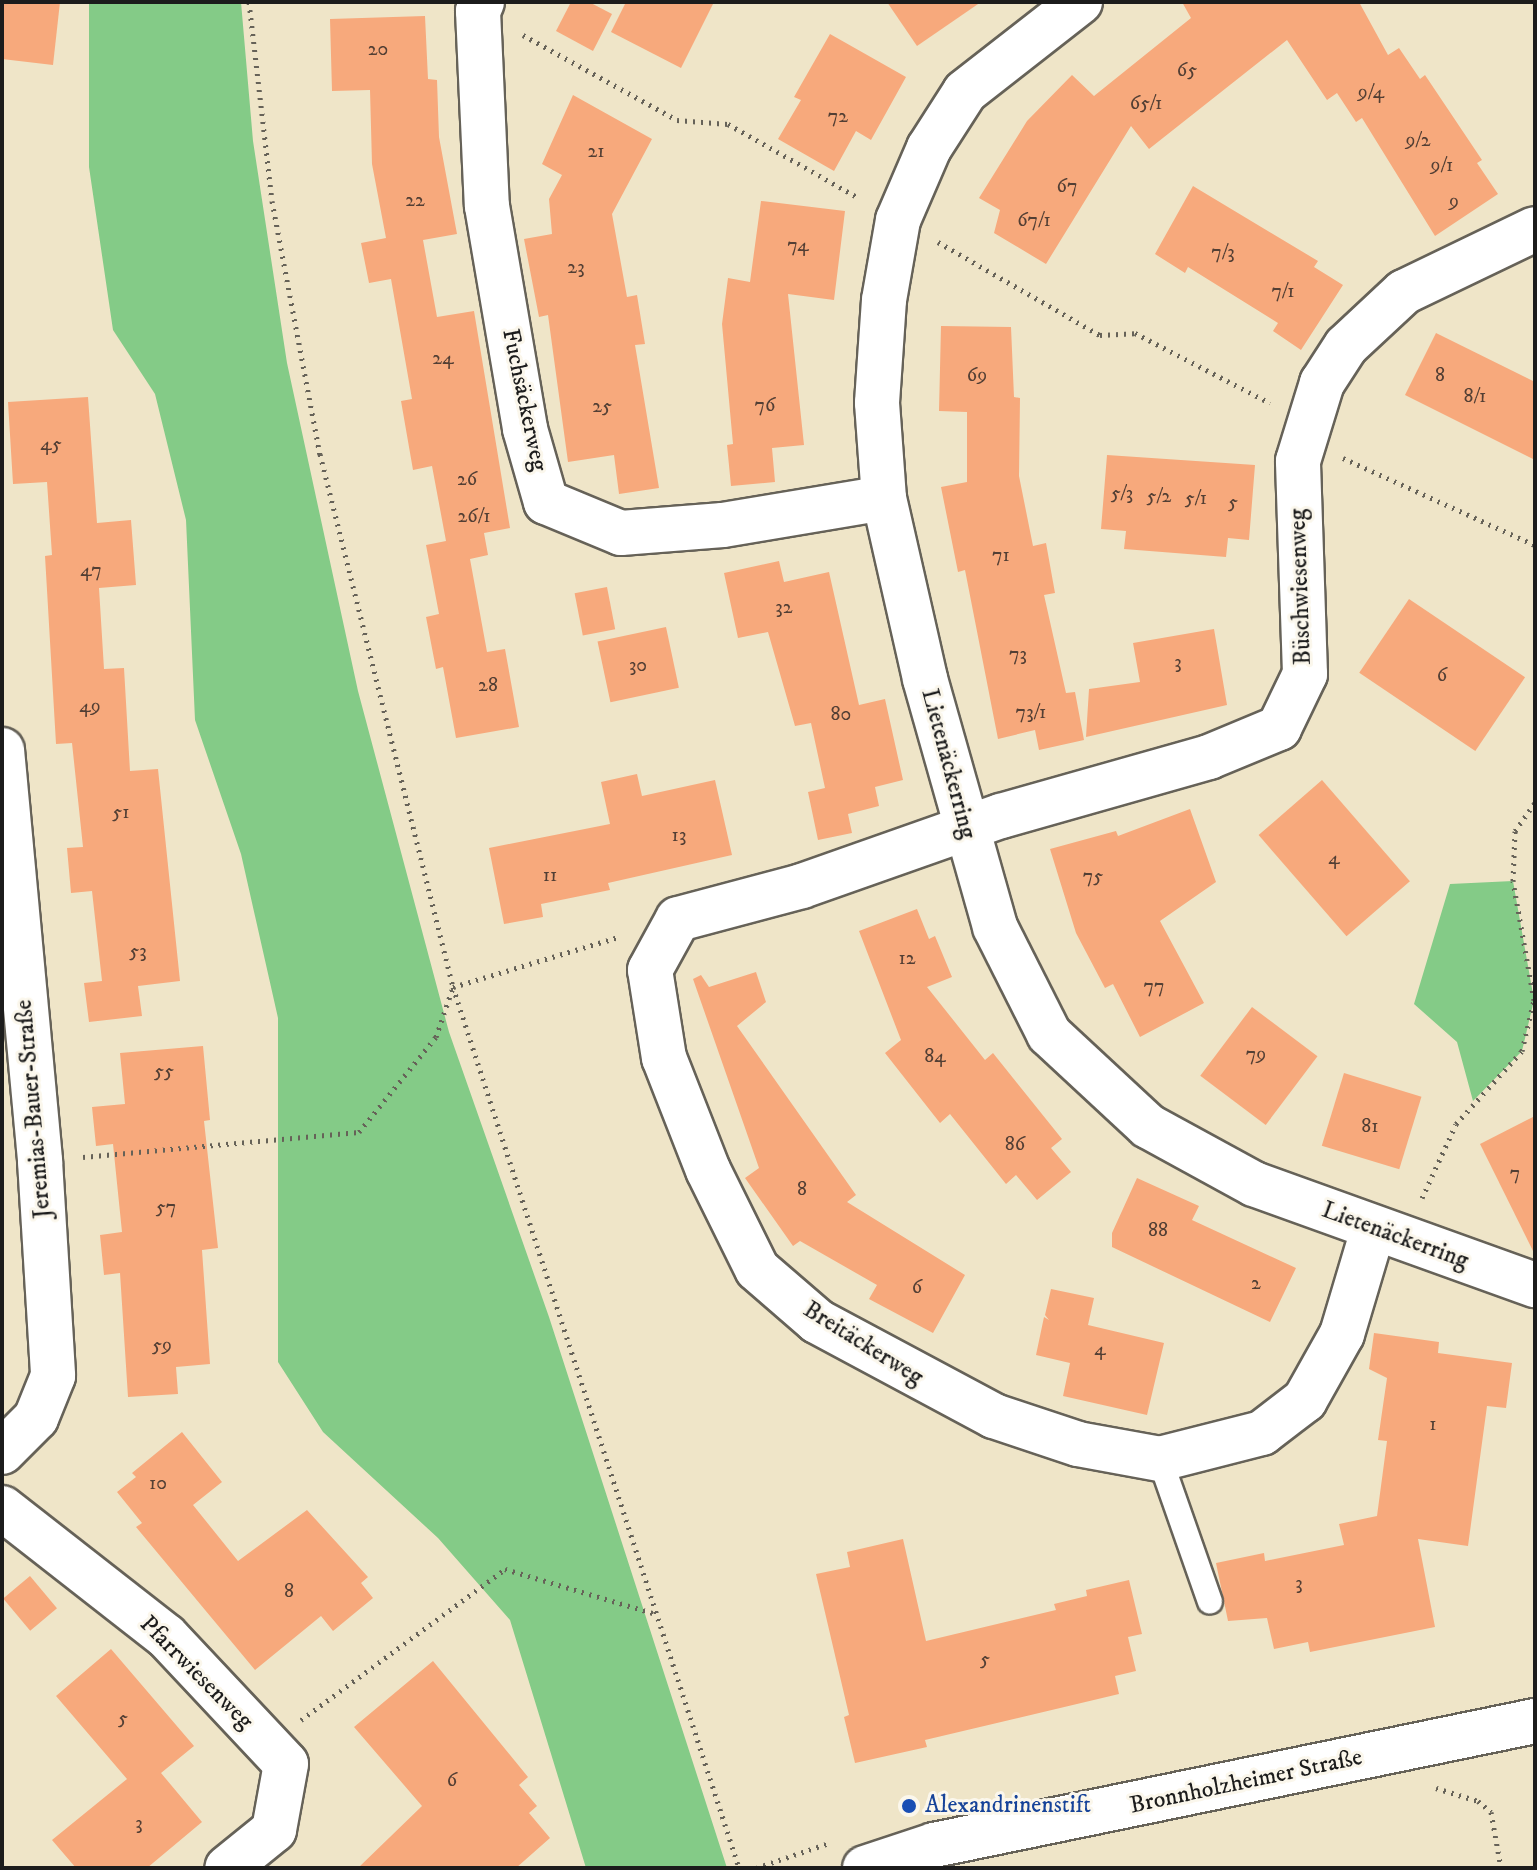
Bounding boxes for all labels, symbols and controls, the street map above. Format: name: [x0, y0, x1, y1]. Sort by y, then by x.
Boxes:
house number: 20: [368, 37, 388, 61]
house number: 65: [1177, 58, 1197, 82]
house number: 9/4: [1358, 80, 1384, 104]
house number: 65/1: [1130, 91, 1162, 115]
house number: 72: [828, 104, 848, 128]
house number: 9/2: [1405, 128, 1431, 152]
house number: 21: [587, 139, 605, 163]
house number: 9/1: [1431, 153, 1453, 177]
house number: 67: [1057, 174, 1077, 198]
house number: 22: [405, 188, 425, 212]
house number: 9: [1449, 189, 1459, 213]
house number: 67/1: [1017, 208, 1051, 232]
house number: 74: [787, 233, 809, 257]
house number: 7/3: [1211, 240, 1235, 264]
house number: 23: [567, 255, 585, 279]
house number: 7/1: [1271, 279, 1295, 303]
street label: Fuchsäckerweg: [495, 326, 553, 474]
house number: 24: [432, 346, 454, 370]
house number: 69: [967, 363, 987, 387]
house number: 8: [1435, 363, 1445, 387]
house number: 8/1: [1464, 384, 1486, 408]
house number: 76: [755, 393, 775, 417]
house number: 25: [592, 394, 612, 418]
house number: 45: [40, 432, 62, 456]
house number: 26: [457, 467, 477, 491]
house number: 5/3: [1111, 481, 1133, 505]
house number: 5/2: [1147, 484, 1171, 508]
house number: 5/1: [1185, 486, 1207, 510]
house number: 5: [1228, 490, 1238, 514]
house number: 26/1: [457, 504, 491, 528]
street label: Büschwiesenweg: [1284, 508, 1318, 666]
house number: 71: [992, 543, 1010, 567]
house number: 47: [80, 558, 102, 582]
house number: 32: [775, 595, 793, 619]
house number: 73: [1009, 642, 1027, 666]
house number: 3: [1174, 650, 1182, 674]
house number: 30: [629, 653, 647, 677]
house number: 6: [1437, 663, 1447, 687]
house number: 28: [478, 673, 498, 697]
street label: Lietenäckerring: [914, 686, 982, 842]
house number: 49: [79, 694, 101, 718]
house number: 73/1: [1016, 700, 1046, 724]
house number: 80: [831, 702, 851, 726]
house number: 51: [112, 800, 130, 824]
house number: 13: [672, 823, 686, 847]
house number: 4: [1328, 846, 1340, 870]
house number: 11: [543, 863, 557, 887]
house number: 75: [1083, 864, 1103, 888]
house number: 53: [129, 939, 147, 963]
house number: 12: [898, 946, 916, 970]
house number: 77: [1143, 974, 1165, 998]
street label: Jeremias-Bauer-Straße: [10, 998, 58, 1220]
house number: 79: [1246, 1042, 1266, 1066]
house number: 84: [924, 1044, 946, 1068]
house number: 55: [154, 1059, 174, 1083]
house number: 81: [1361, 1114, 1379, 1138]
house number: 86: [1005, 1132, 1025, 1156]
house number: 7: [1510, 1161, 1520, 1185]
house number: 8: [797, 1177, 807, 1201]
house number: 57: [156, 1195, 176, 1219]
street label: Lietenäckerring: [1318, 1196, 1472, 1276]
house number: 88: [1148, 1218, 1168, 1242]
house number: 2: [1251, 1271, 1261, 1295]
house number: 6: [912, 1275, 922, 1299]
street label: Breitäckerweg: [798, 1296, 928, 1392]
house number: 59: [152, 1333, 172, 1357]
house number: 4: [1094, 1337, 1106, 1361]
house number: 1: [1429, 1412, 1437, 1436]
house number: 10: [149, 1471, 167, 1495]
house number: 3: [1295, 1571, 1303, 1595]
house number: 8: [284, 1579, 294, 1603]
street label: Pfarrwiesenweg: [133, 1610, 259, 1736]
house number: 5: [980, 1647, 990, 1671]
house number: 5: [118, 1706, 128, 1730]
street label: Bronnholzheimer Straße: [1127, 1743, 1365, 1821]
house number: 6: [447, 1768, 457, 1792]
place label: Alexandrinenstift: [925, 1792, 1091, 1820]
marker: Alexandrinenstift: [900, 1797, 918, 1815]
house number: 3: [135, 1811, 143, 1835]

